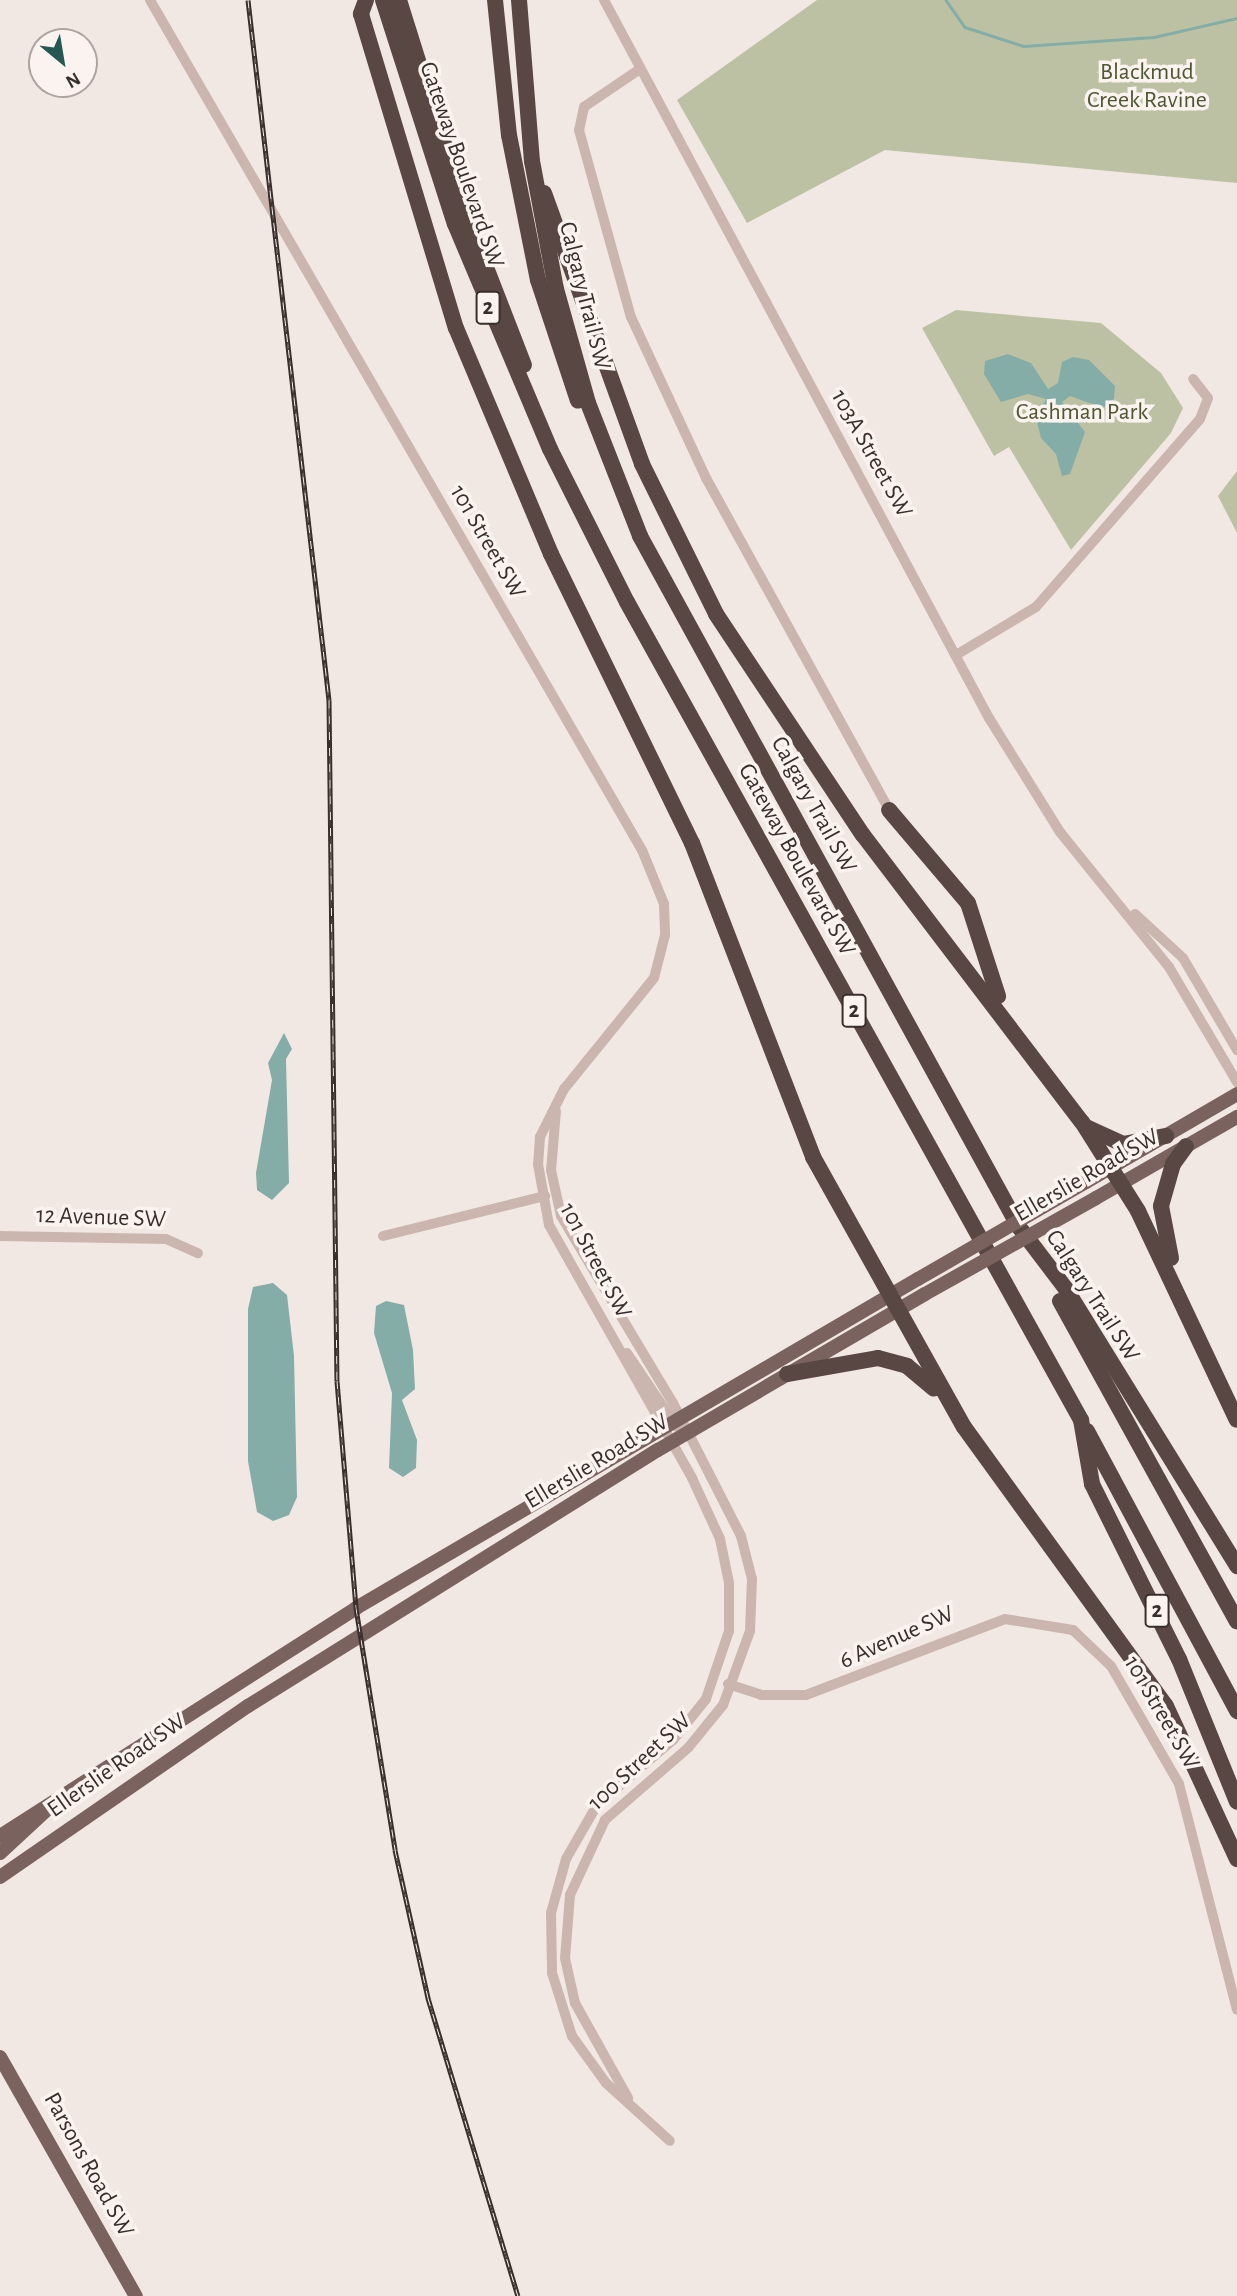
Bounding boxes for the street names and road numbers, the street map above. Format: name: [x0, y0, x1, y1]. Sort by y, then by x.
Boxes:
street label: Gateway Boulevard SW: [412, 58, 510, 272]
street label: Calgary Trail SW: [552, 219, 616, 373]
road number: 2: [474, 288, 502, 328]
street label: 103A Street SW: [824, 385, 918, 523]
street label: 101 Street SW: [443, 480, 531, 604]
street label: Calgary Trail SW: [764, 732, 862, 878]
street label: Gateway Boulevard SW: [731, 759, 861, 961]
road number: 2: [840, 992, 868, 1030]
street label: Ellerslie Road SW: [1010, 1123, 1164, 1229]
street label: 101 Street SW: [553, 1198, 637, 1324]
street label: 12 Avenue SW: [36, 1201, 166, 1235]
street label: Calgary Trail SW: [1039, 1225, 1145, 1367]
street label: Ellerslie Road SW: [520, 1408, 674, 1516]
road number: 2: [1143, 1592, 1171, 1630]
street label: 6 Avenue SW: [835, 1600, 959, 1676]
street label: 101 Street SW: [1117, 1651, 1205, 1775]
street label: 100 Street SW: [582, 1707, 698, 1817]
street label: Ellerslie Road SW: [42, 1708, 192, 1824]
street label: Parsons Road SW: [36, 2088, 140, 2242]

